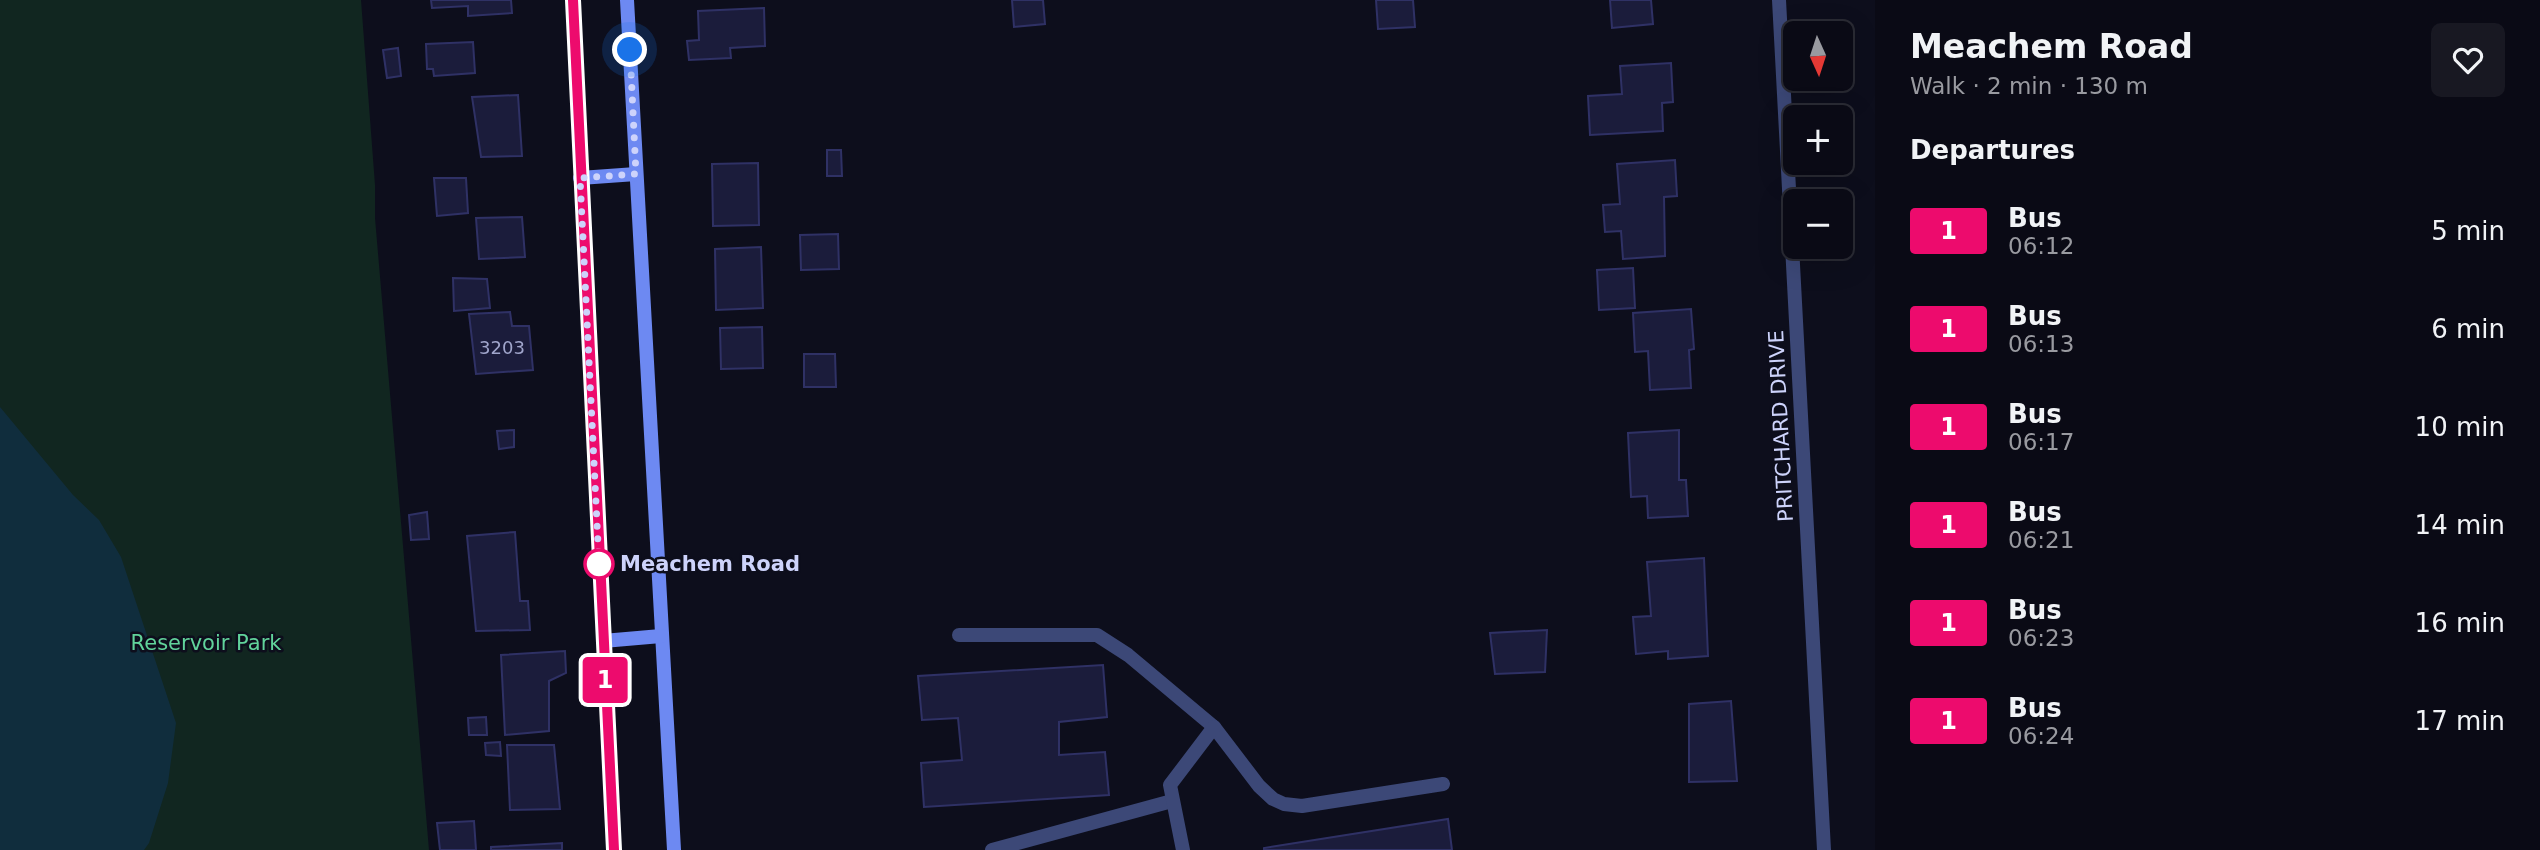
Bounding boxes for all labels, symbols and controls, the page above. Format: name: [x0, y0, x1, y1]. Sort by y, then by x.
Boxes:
north arrow: [1783, 21, 1853, 91]
map controls: [1783, 21, 1853, 259]
button: heart: [2431, 23, 2505, 97]
text: Meachem Road: [1910, 27, 2193, 66]
your location: [612, 32, 647, 67]
text: Walk · 2 min · 130 m: [1910, 73, 2148, 99]
button: +: [1783, 105, 1853, 175]
text: Departures: [1910, 135, 2075, 165]
button: −: [1783, 189, 1853, 259]
text: Bus: [2008, 203, 2062, 233]
text: 5 min: [2431, 216, 2505, 246]
text: 1: [1940, 217, 1957, 245]
text: 06:12: [2008, 233, 2074, 259]
text: Bus: [2008, 301, 2062, 331]
text: 6 min: [2431, 314, 2505, 344]
text: 1: [1940, 315, 1957, 343]
street label: PRITCHARD DRIVE: [1764, 330, 1798, 522]
text: 06:13: [2008, 331, 2074, 357]
house number: 3203: [479, 337, 525, 358]
text: Bus: [2008, 399, 2062, 429]
text: 10 min: [2415, 412, 2505, 442]
text: 1: [1940, 413, 1957, 441]
text: 06:17: [2008, 429, 2074, 455]
text: Bus: [2008, 497, 2062, 527]
text: 14 min: [2415, 510, 2505, 540]
text: 1: [1940, 511, 1957, 539]
text: 06:21: [2008, 527, 2074, 553]
marker: Meachem Road: [584, 549, 614, 579]
place label: Meachem Road: [620, 552, 800, 576]
text: Bus: [2008, 595, 2062, 625]
text: 16 min: [2415, 608, 2505, 638]
text: 1: [1940, 609, 1957, 637]
text: 06:23: [2008, 625, 2074, 651]
park label: Reservoir Park: [131, 631, 282, 655]
line badge: 1: [582, 657, 628, 703]
text: 1: [597, 666, 613, 694]
text: Bus: [2008, 693, 2062, 723]
text: 17 min: [2415, 706, 2505, 736]
text: 1: [1940, 707, 1957, 735]
text: 06:24: [2008, 723, 2074, 749]

